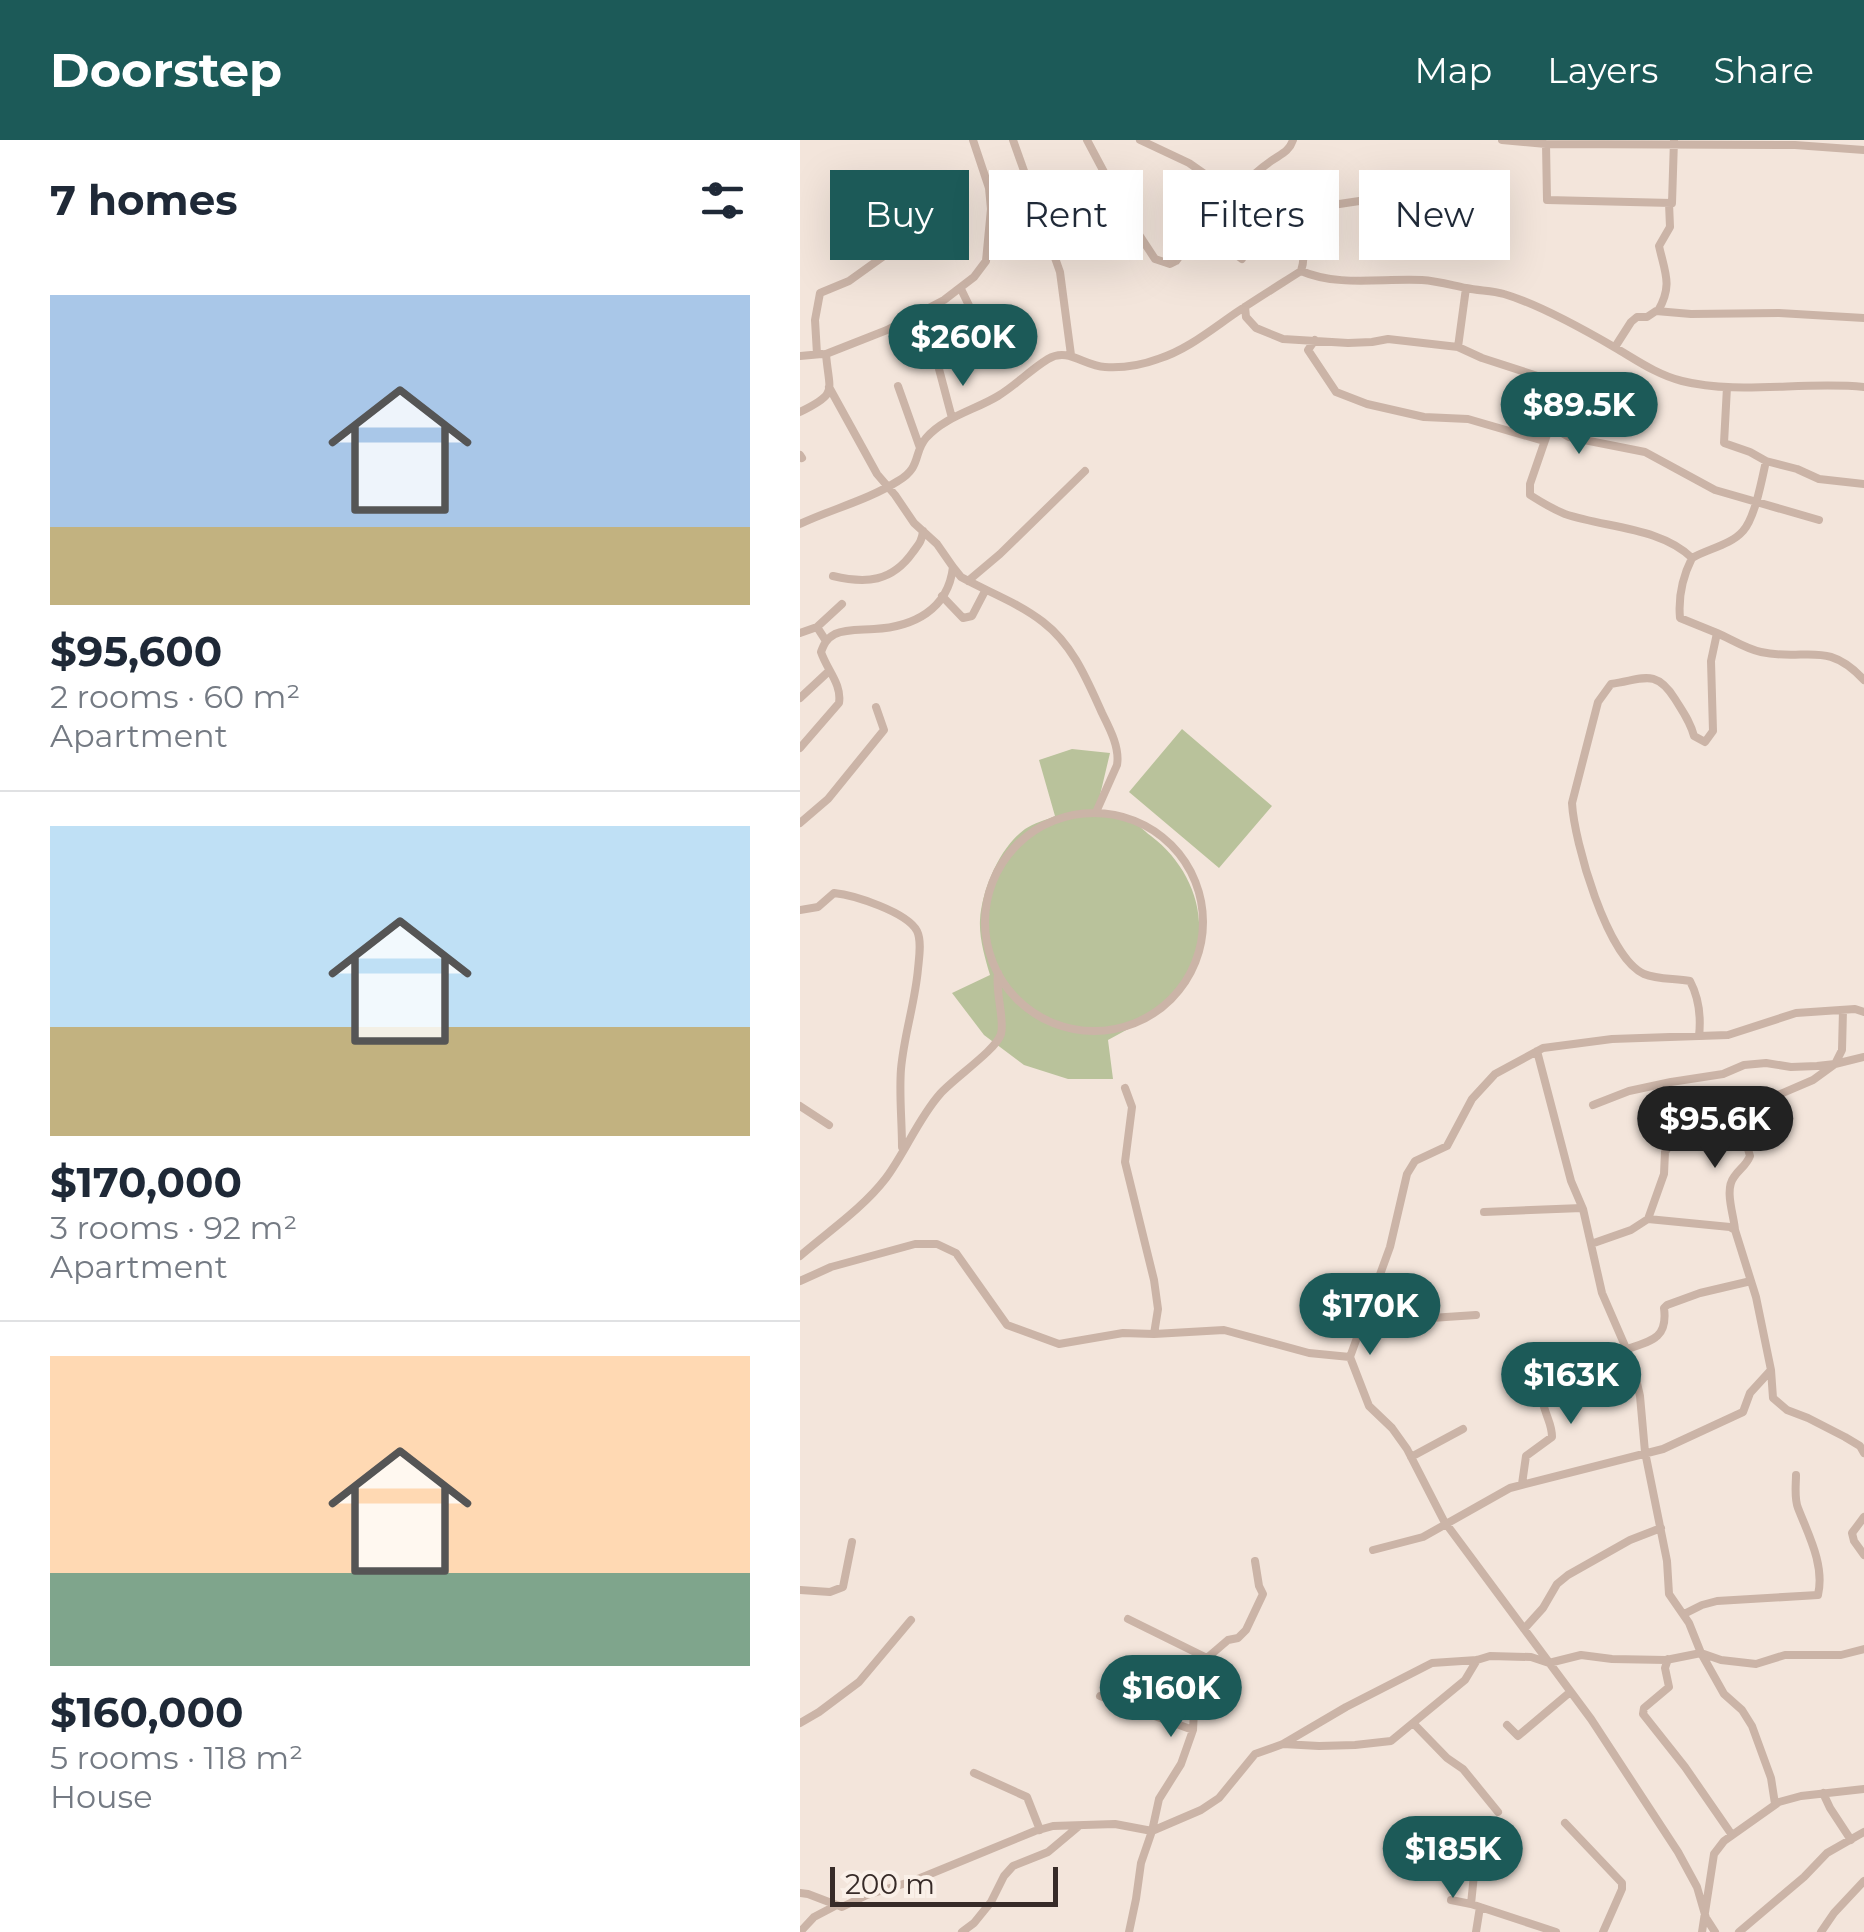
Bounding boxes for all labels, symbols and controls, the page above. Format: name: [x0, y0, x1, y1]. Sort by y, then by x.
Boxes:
text: Doorstep: [50, 41, 282, 99]
text: Map: [1414, 49, 1492, 92]
text: Layers: [1547, 49, 1658, 92]
text: Share: [1713, 49, 1814, 92]
chip: Buy: [830, 170, 969, 260]
chip: Rent: [989, 170, 1143, 260]
chip: Filters: [1163, 170, 1339, 260]
chip: New: [1359, 170, 1510, 260]
icon: filters: [695, 173, 750, 228]
text: 7 homes: [50, 174, 238, 226]
pin: $260K: [893, 304, 1033, 389]
text: $260K: [910, 317, 1016, 356]
icon: home: [310, 360, 490, 540]
pin: $89.5K: [1498, 372, 1660, 457]
text: $89.5K: [1523, 385, 1635, 424]
text: $95,600: [50, 625, 222, 677]
text: 2 rooms · 60 m²: [50, 677, 300, 716]
text: Apartment: [50, 716, 228, 755]
icon: home: [310, 891, 490, 1071]
pin: $95.6K: [1634, 1086, 1796, 1171]
text: $95.6K: [1659, 1099, 1771, 1138]
text: $170,000: [50, 1156, 242, 1208]
text: 3 rooms · 92 m²: [50, 1208, 297, 1247]
text: Apartment: [50, 1247, 228, 1286]
pin: $170K: [1300, 1273, 1440, 1358]
text: $170K: [1321, 1286, 1419, 1325]
pin: $163K: [1501, 1342, 1641, 1427]
text: $163K: [1523, 1355, 1619, 1394]
icon: home: [310, 1421, 490, 1601]
pin: $160K: [1101, 1655, 1241, 1740]
text: $160K: [1122, 1668, 1220, 1707]
text: $160,000: [50, 1686, 244, 1738]
text: 5 rooms · 118 m²: [50, 1738, 303, 1777]
text: House: [50, 1777, 153, 1816]
pin: $185K: [1383, 1816, 1523, 1901]
text: $185K: [1405, 1829, 1501, 1868]
scale bar: [830, 1862, 1058, 1906]
text: 200 m: [845, 1867, 935, 1901]

